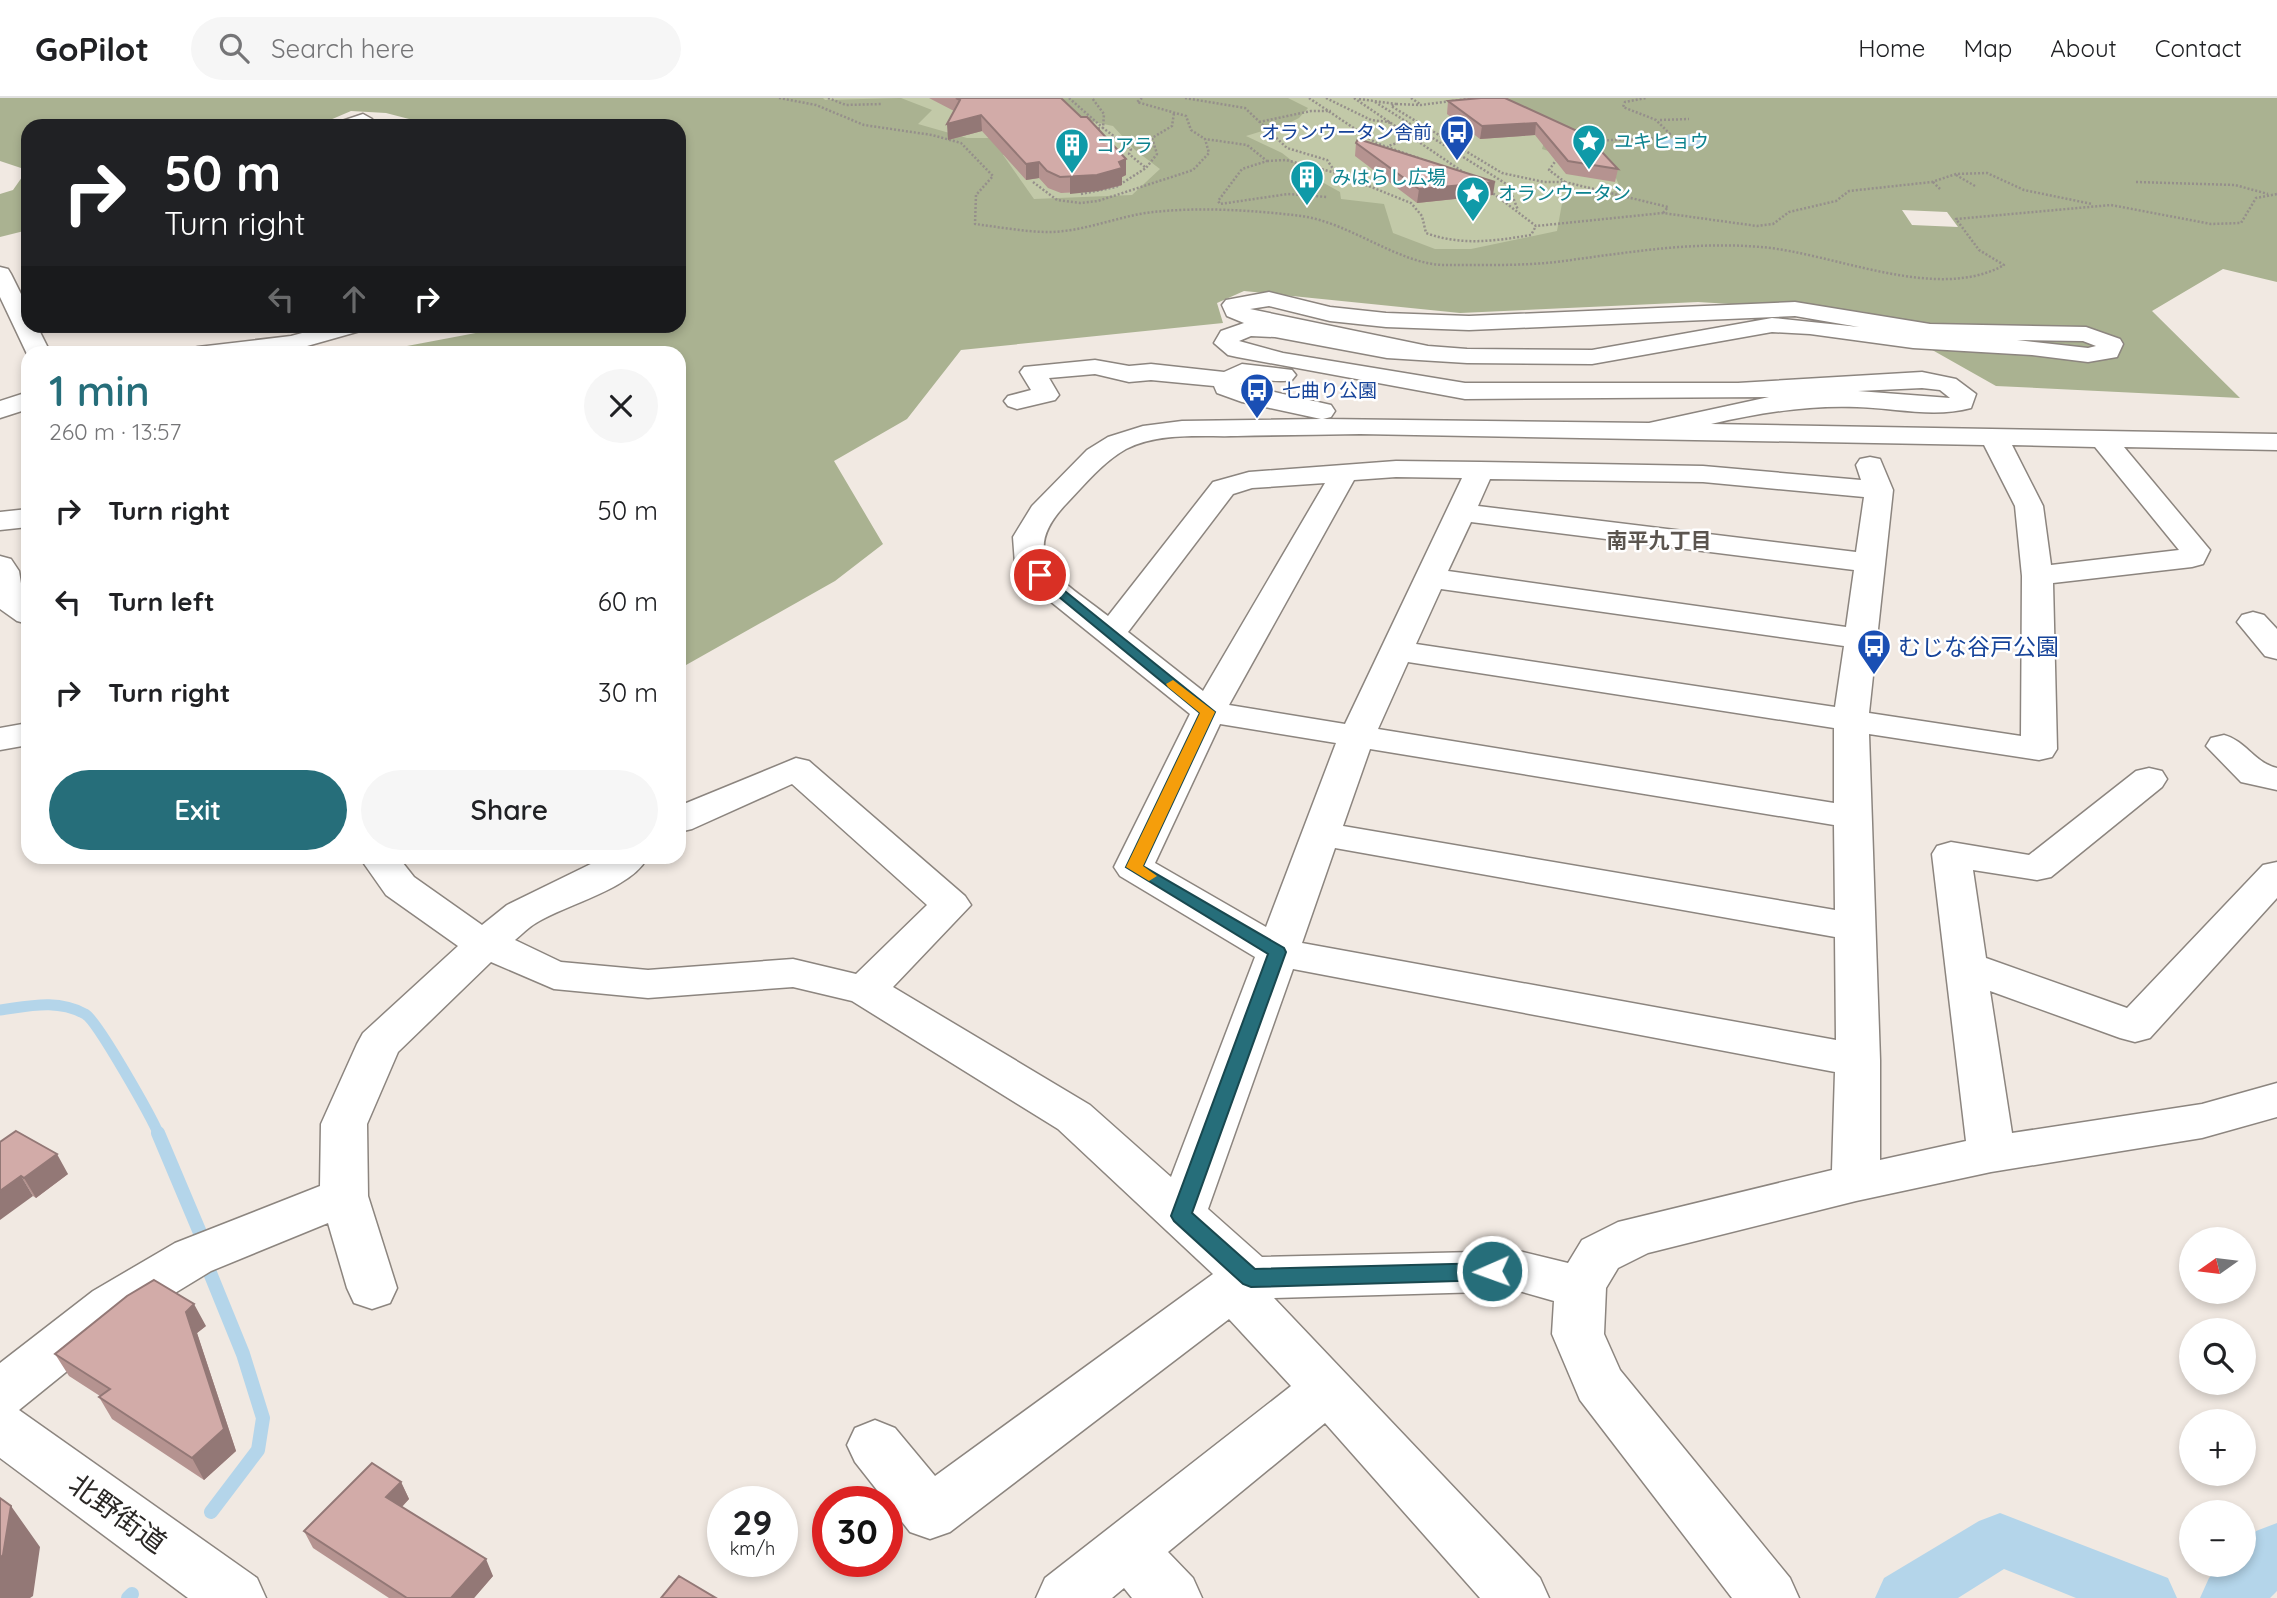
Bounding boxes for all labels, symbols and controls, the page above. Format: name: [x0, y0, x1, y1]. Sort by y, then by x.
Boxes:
search box: [191, 17, 681, 80]
text: GoPilot: [35, 28, 149, 69]
icon: search: [215, 29, 253, 67]
text: Search here: [271, 32, 414, 65]
text: Home: [1858, 33, 1925, 63]
text: Map: [1963, 33, 2012, 63]
text: About: [2050, 33, 2117, 63]
text: Contact: [2155, 33, 2242, 63]
bus stop icon: オランウータン舎前: [1438, 113, 1476, 162]
place label: オランウータン舎前: [1261, 120, 1432, 144]
place icon: ユキヒョウ: [1570, 122, 1608, 171]
building icon: コアラ: [1053, 126, 1091, 175]
place label: ユキヒョウ: [1614, 129, 1709, 153]
place label: コアラ: [1096, 133, 1153, 157]
text: 50 m: [164, 142, 281, 203]
icon: right: [49, 147, 140, 238]
building icon: みはらし広場: [1288, 158, 1326, 207]
place label: みはらし広場: [1332, 165, 1446, 189]
place icon: オランウータン: [1454, 174, 1492, 223]
place label: オランウータン: [1498, 181, 1631, 205]
text: Turn right: [164, 203, 305, 243]
icon: left: [262, 280, 300, 318]
icon: ahead: [335, 280, 373, 318]
icon: right: [408, 280, 446, 318]
text: 1 min: [49, 364, 150, 417]
button: close: [584, 369, 658, 443]
bus stop icon: 七曲り公園: [1238, 371, 1276, 420]
place label: 七曲り公園: [1282, 378, 1377, 402]
text: 260 m · 13:57: [49, 417, 181, 446]
icon: right: [49, 492, 87, 530]
text: Turn right: [108, 494, 230, 527]
text: 50 m: [598, 494, 658, 527]
district label: 南平九丁目: [1607, 527, 1712, 553]
pin: [1010, 545, 1070, 605]
icon: arrive: [1021, 556, 1059, 594]
icon: left: [49, 583, 87, 621]
text: Turn left: [108, 585, 215, 618]
text: 60 m: [598, 585, 658, 618]
bus stop icon: むじな谷戸公園: [1855, 627, 1893, 676]
place label: むじな谷戸公園: [1898, 632, 2059, 661]
icon: right: [49, 674, 87, 712]
text: Turn right: [108, 676, 230, 709]
text: 30 m: [598, 676, 658, 709]
button: Exit: [49, 770, 347, 850]
button: Share: [361, 770, 658, 850]
north arrow: [2179, 1227, 2256, 1304]
map controls: [2179, 1227, 2256, 1577]
position arrow: [1455, 1234, 1529, 1308]
button: search: [2179, 1318, 2256, 1395]
button: +: [2179, 1409, 2256, 1486]
street label: 北野街道: [62, 1466, 174, 1560]
speed limit sign: 30: [812, 1486, 903, 1577]
text: 29: [733, 1500, 772, 1544]
button: −: [2179, 1500, 2256, 1577]
text: km/h: [730, 1537, 775, 1560]

